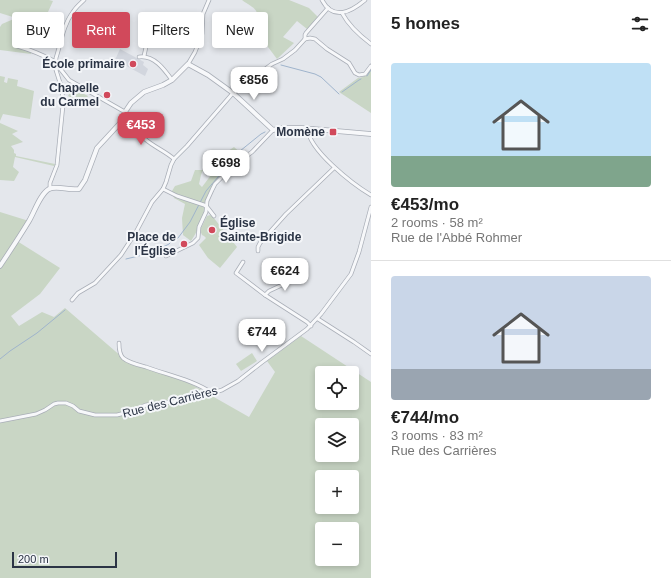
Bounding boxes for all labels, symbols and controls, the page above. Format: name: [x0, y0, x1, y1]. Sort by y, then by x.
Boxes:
chip: Buy: [12, 12, 64, 48]
chip: Rent: [72, 12, 130, 48]
chip: Filters: [138, 12, 204, 48]
chip: New: [212, 12, 268, 48]
icon: filters: [629, 13, 651, 35]
text: 5 homes: [391, 14, 460, 33]
place label: École primaire: [42, 56, 125, 71]
marker: École primaire: [128, 59, 138, 69]
pin: €856: [230, 67, 278, 101]
text: €856: [240, 72, 268, 87]
place label: Chapelle du Carmel: [40, 81, 99, 109]
icon: home: [485, 89, 557, 161]
marker: Chapelle du Carmel: [102, 90, 112, 100]
pin: €453: [117, 112, 165, 146]
text: €453: [127, 117, 155, 132]
place label: Momène: [276, 125, 325, 139]
marker: Momène: [328, 127, 338, 137]
pin: €698: [202, 150, 250, 184]
text: €698: [212, 155, 240, 170]
text: €453/mo: [391, 195, 459, 214]
place label: Église Sainte-Brigide: [220, 215, 302, 244]
text: 2 rooms · 58 m²: [391, 215, 483, 230]
marker: Église Sainte-Brigide: [207, 225, 217, 235]
place label: Place de l'Église: [127, 230, 176, 258]
text: Rue de l'Abbé Rohmer: [391, 230, 522, 245]
marker: Place de l'Église: [179, 239, 189, 249]
pin: €624: [261, 258, 309, 292]
text: €624: [271, 263, 299, 278]
icon: home: [485, 302, 557, 374]
pin: €744: [238, 319, 286, 353]
text: €744: [248, 324, 276, 339]
map controls: [315, 366, 359, 566]
button: locate: [315, 366, 359, 410]
street label: Rue des Carrières: [121, 383, 219, 421]
text: €744/mo: [391, 408, 459, 427]
button: layers: [315, 418, 359, 462]
text: 3 rooms · 83 m²: [391, 428, 483, 443]
text: Rue des Carrières: [391, 443, 497, 458]
button: +: [315, 470, 359, 514]
button: −: [315, 522, 359, 566]
scale bar: [12, 550, 117, 569]
text: 200 m: [18, 553, 49, 565]

